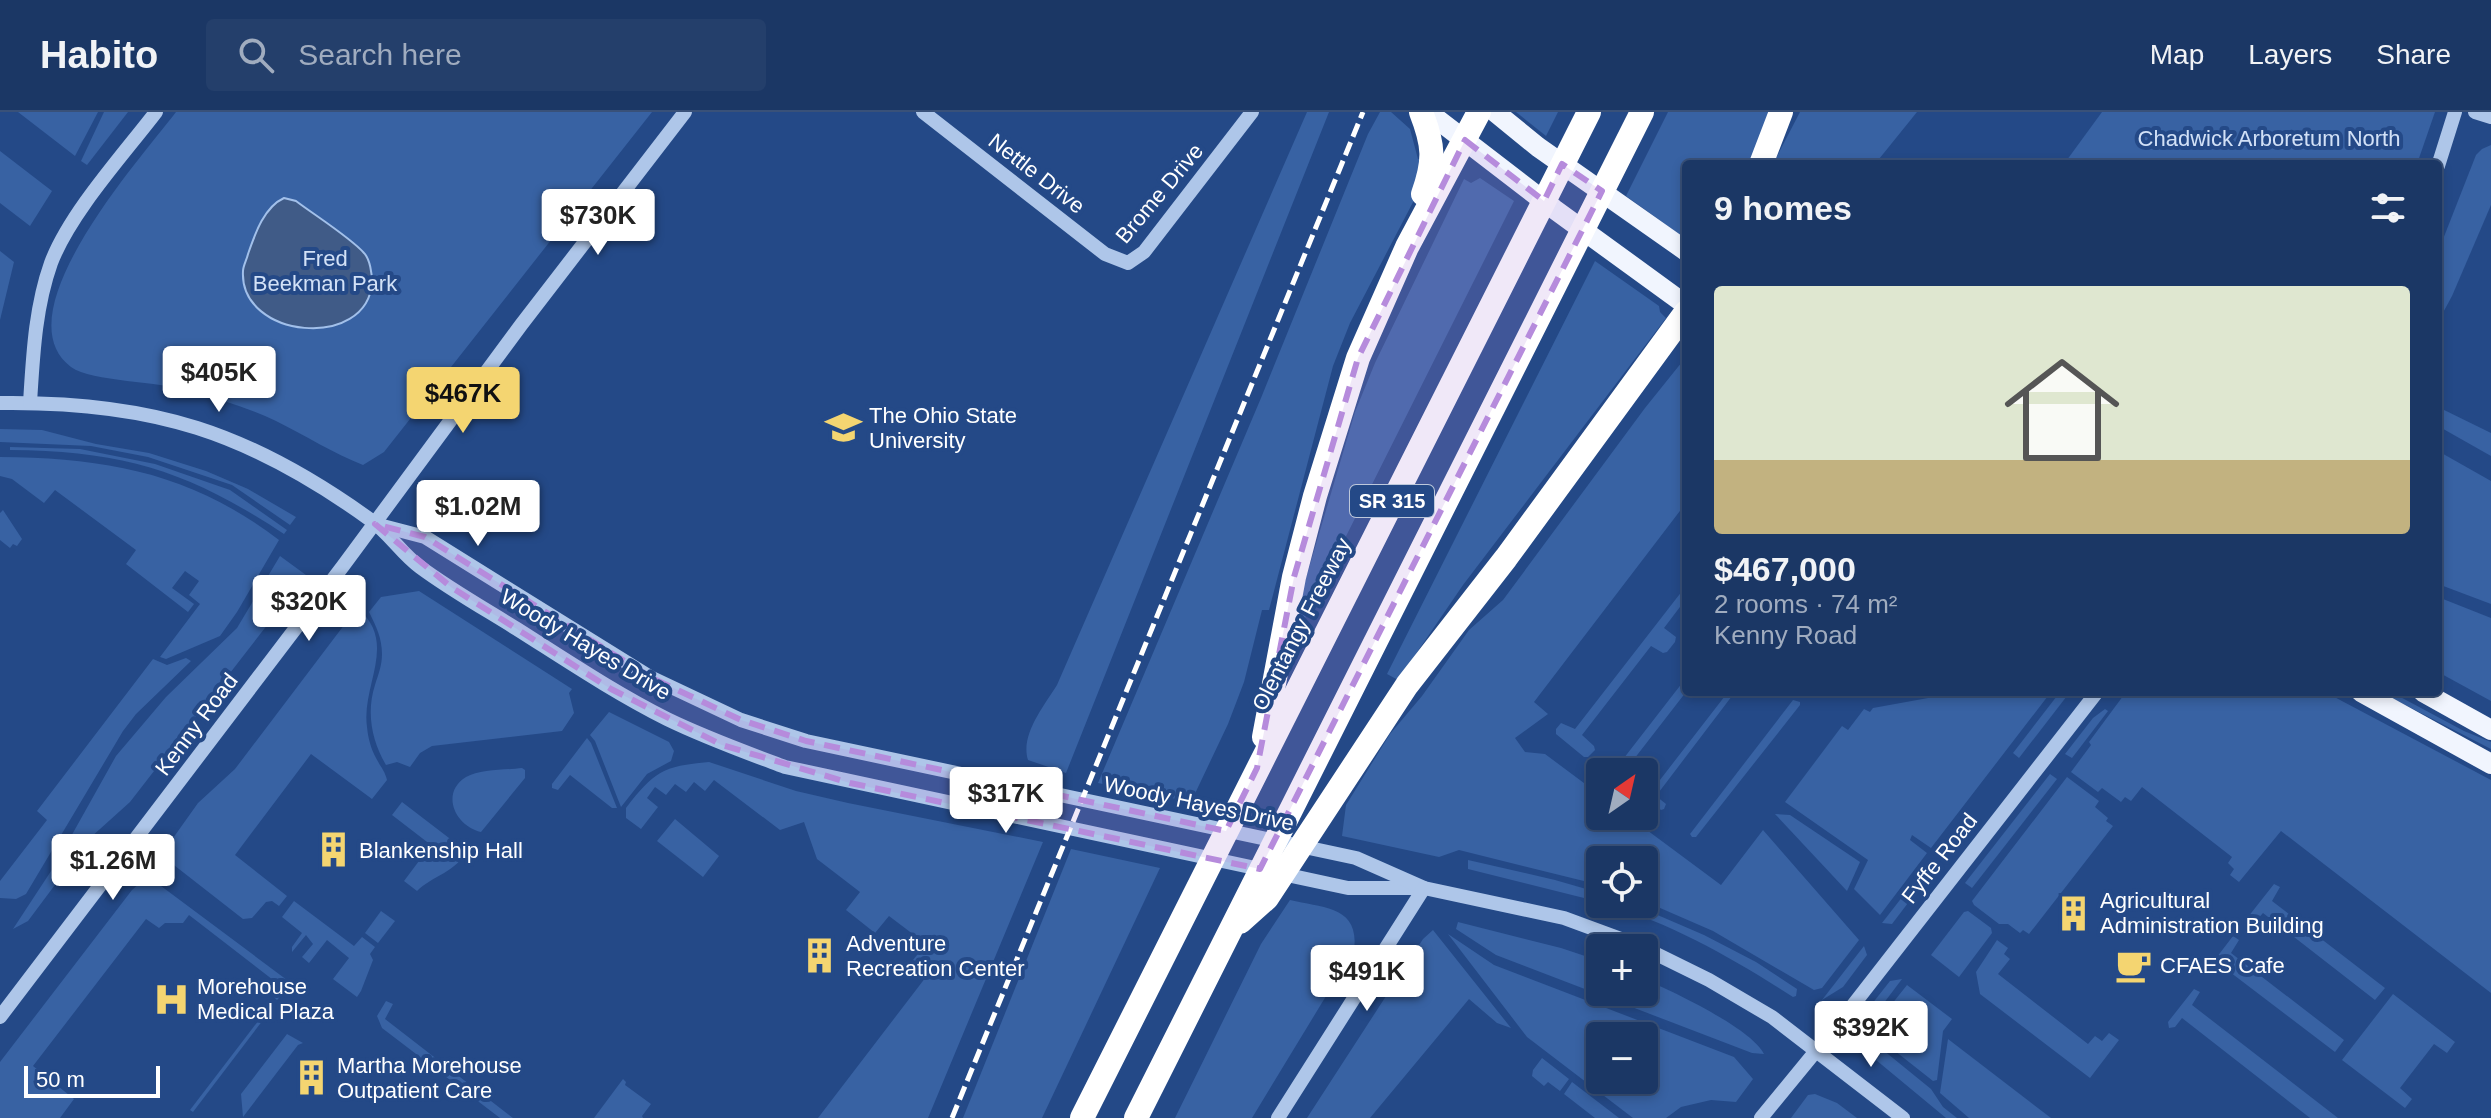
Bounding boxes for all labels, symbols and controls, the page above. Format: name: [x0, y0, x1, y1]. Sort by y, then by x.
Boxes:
search box: [206, 19, 766, 91]
icon: search: [234, 33, 278, 77]
text: Habito: [40, 34, 158, 76]
text: Search here: [298, 38, 462, 71]
text: Map: [2150, 39, 2204, 70]
text: Layers: [2248, 39, 2332, 70]
text: Share: [2376, 39, 2451, 70]
park label: Chadwick Arboretum North: [2138, 126, 2400, 151]
street label: Nettle Drive: [984, 128, 1090, 219]
street label: Brome Drive: [1111, 138, 1208, 248]
icon: filters: [2366, 186, 2410, 230]
pin: $730K: [542, 189, 654, 257]
text: 9 homes: [1714, 189, 1852, 227]
text: $730K: [560, 200, 636, 230]
park label: Fred Beekman Park: [253, 246, 398, 296]
icon: home: [1990, 338, 2134, 482]
pin: $405K: [163, 346, 275, 414]
text: $405K: [181, 357, 257, 387]
pin: $467K: [407, 367, 519, 435]
text: $467K: [425, 378, 501, 408]
place label: The Ohio State University: [869, 403, 1017, 453]
school or university icon: The Ohio State University: [824, 409, 862, 447]
pin: $1.02M: [413, 480, 543, 548]
road number: SR 315: [1350, 485, 1434, 517]
text: $1.02M: [435, 491, 521, 521]
street label: Olentangy Freeway: [1247, 534, 1356, 715]
text: $467,000: [1714, 550, 1856, 588]
pin: $320K: [253, 575, 365, 643]
street label: Woody Hayes Drive: [496, 584, 675, 705]
text: $320K: [271, 586, 347, 616]
text: 2 rooms · 74 m²: [1714, 589, 1898, 619]
text: Kenny Road: [1714, 620, 1857, 650]
street label: Kenny Road: [150, 668, 243, 780]
north arrow: [1586, 758, 1658, 830]
map controls: [1586, 758, 1658, 1094]
pin: $317K: [950, 767, 1062, 835]
street label: Woody Hayes Drive: [1101, 771, 1296, 836]
text: $317K: [968, 778, 1044, 808]
street label: Fyffe Road: [1897, 808, 1982, 908]
building icon: Blankenship Hall: [314, 831, 352, 869]
pin: $1.26M: [48, 834, 178, 902]
place label: Blankenship Hall: [359, 838, 523, 863]
text: $1.26M: [70, 845, 156, 875]
button: locate: [1586, 846, 1658, 918]
place label: Agricultural Administration Building: [2100, 888, 2324, 938]
building icon: Agricultural Administration Building: [2055, 894, 2093, 932]
place label: Adventure Recreation Center: [846, 931, 1025, 981]
button: +: [1586, 934, 1658, 1006]
building icon: Adventure Recreation Center: [801, 937, 839, 975]
pin: $491K: [1311, 945, 1423, 1013]
cafe icon: CFAES Cafe: [2115, 946, 2153, 984]
place label: CFAES Cafe: [2160, 953, 2285, 978]
text: $491K: [1329, 956, 1405, 986]
place label: Morehouse Medical Plaza: [197, 974, 335, 1024]
hospital icon: Morehouse Medical Plaza: [152, 980, 190, 1018]
pin: $392K: [1815, 1001, 1927, 1069]
text: $392K: [1833, 1012, 1909, 1042]
button: −: [1586, 1022, 1658, 1094]
place label: Martha Morehouse Outpatient Care: [337, 1053, 522, 1103]
building icon: Martha Morehouse Outpatient Care: [292, 1059, 330, 1097]
scale bar: [24, 1062, 160, 1098]
text: 50 m: [36, 1067, 85, 1092]

